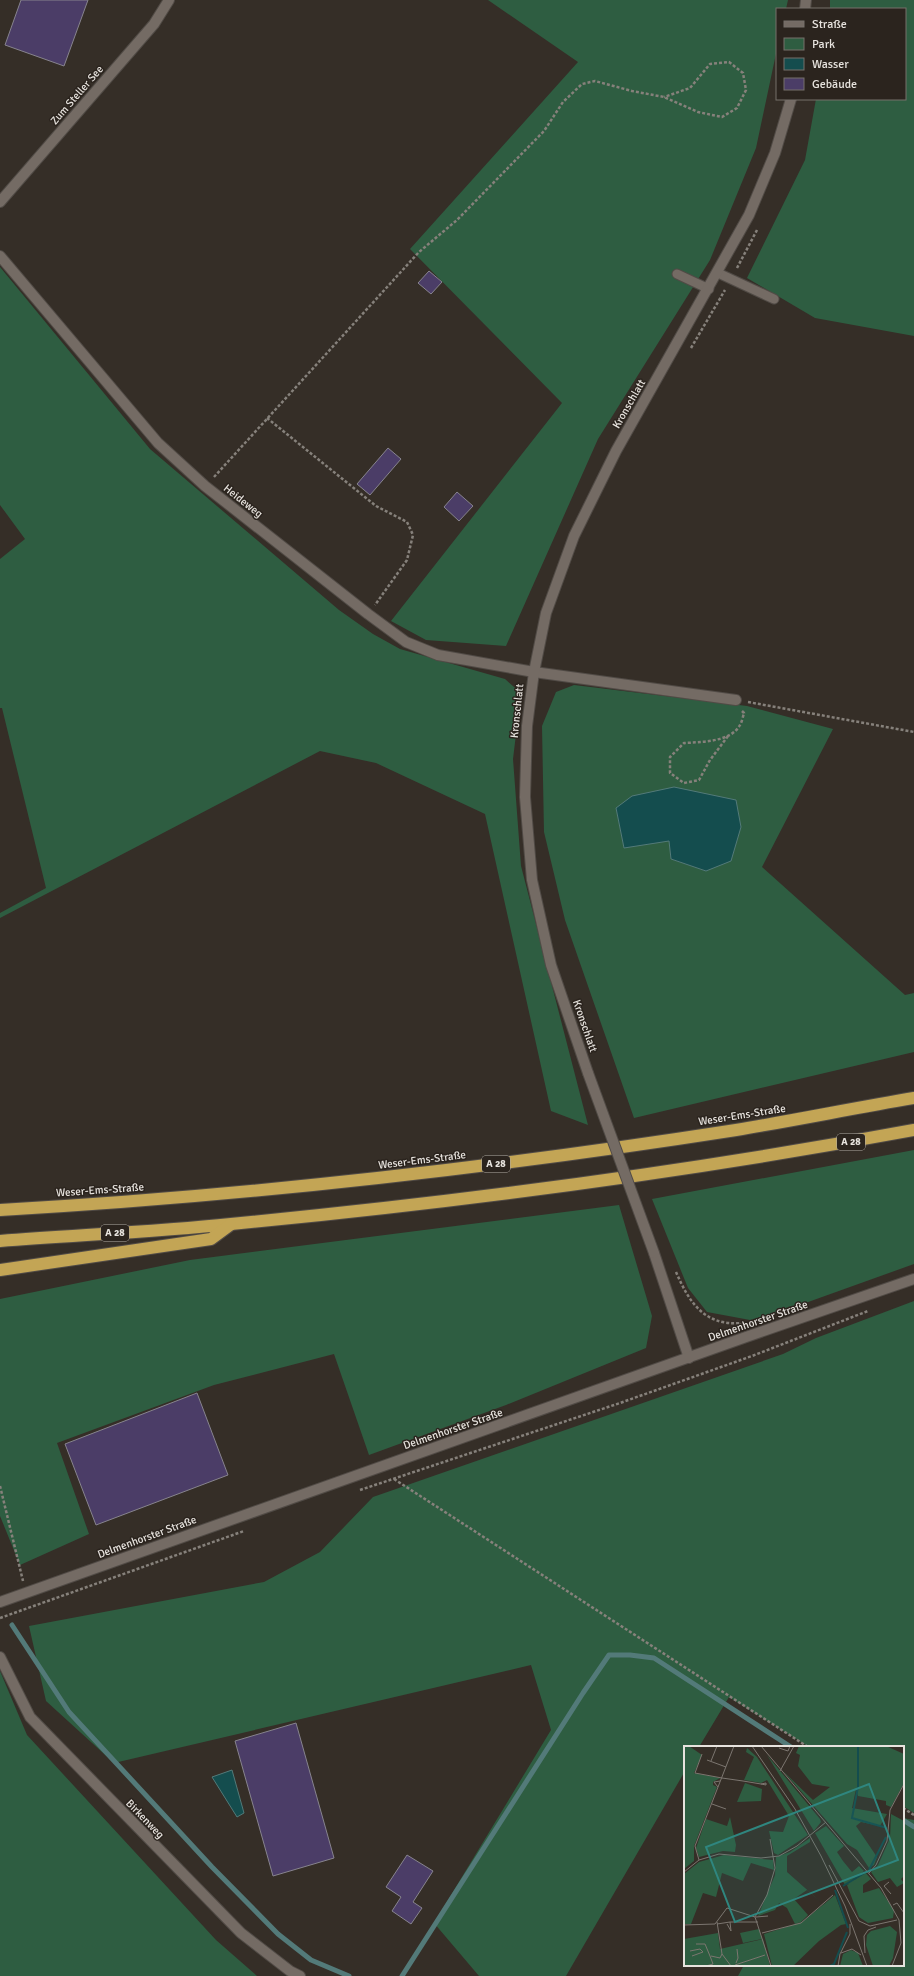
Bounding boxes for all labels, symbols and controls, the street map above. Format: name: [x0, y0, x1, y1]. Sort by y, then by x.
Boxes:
legend: [776, 8, 906, 100]
text: Straße: [812, 17, 847, 32]
text: Park: [812, 37, 835, 52]
text: Wasser: [812, 57, 849, 72]
street label: Zum Steller See: [48, 63, 106, 127]
text: Gebäude: [812, 77, 857, 92]
street label: Kronschlatt: [610, 377, 648, 431]
street label: Heideweg: [221, 482, 265, 520]
street label: Kronschlatt: [508, 683, 526, 739]
street label: Kronschlatt: [570, 998, 600, 1054]
street label: Weser-Ems-Straße: [697, 1102, 787, 1128]
road number: A 28: [837, 1134, 865, 1150]
street label: Weser-Ems-Straße: [377, 1148, 467, 1172]
road number: A 28: [482, 1156, 510, 1172]
street label: Weser-Ems-Straße: [56, 1180, 144, 1200]
road number: A 28: [101, 1225, 129, 1241]
street label: Delmenhorster Straße: [707, 1298, 809, 1344]
street label: Delmenhorster Straße: [402, 1406, 504, 1452]
street label: Delmenhorster Straße: [96, 1513, 198, 1561]
inset map: [684, 1746, 904, 1966]
street label: Birkenweg: [123, 1797, 167, 1841]

